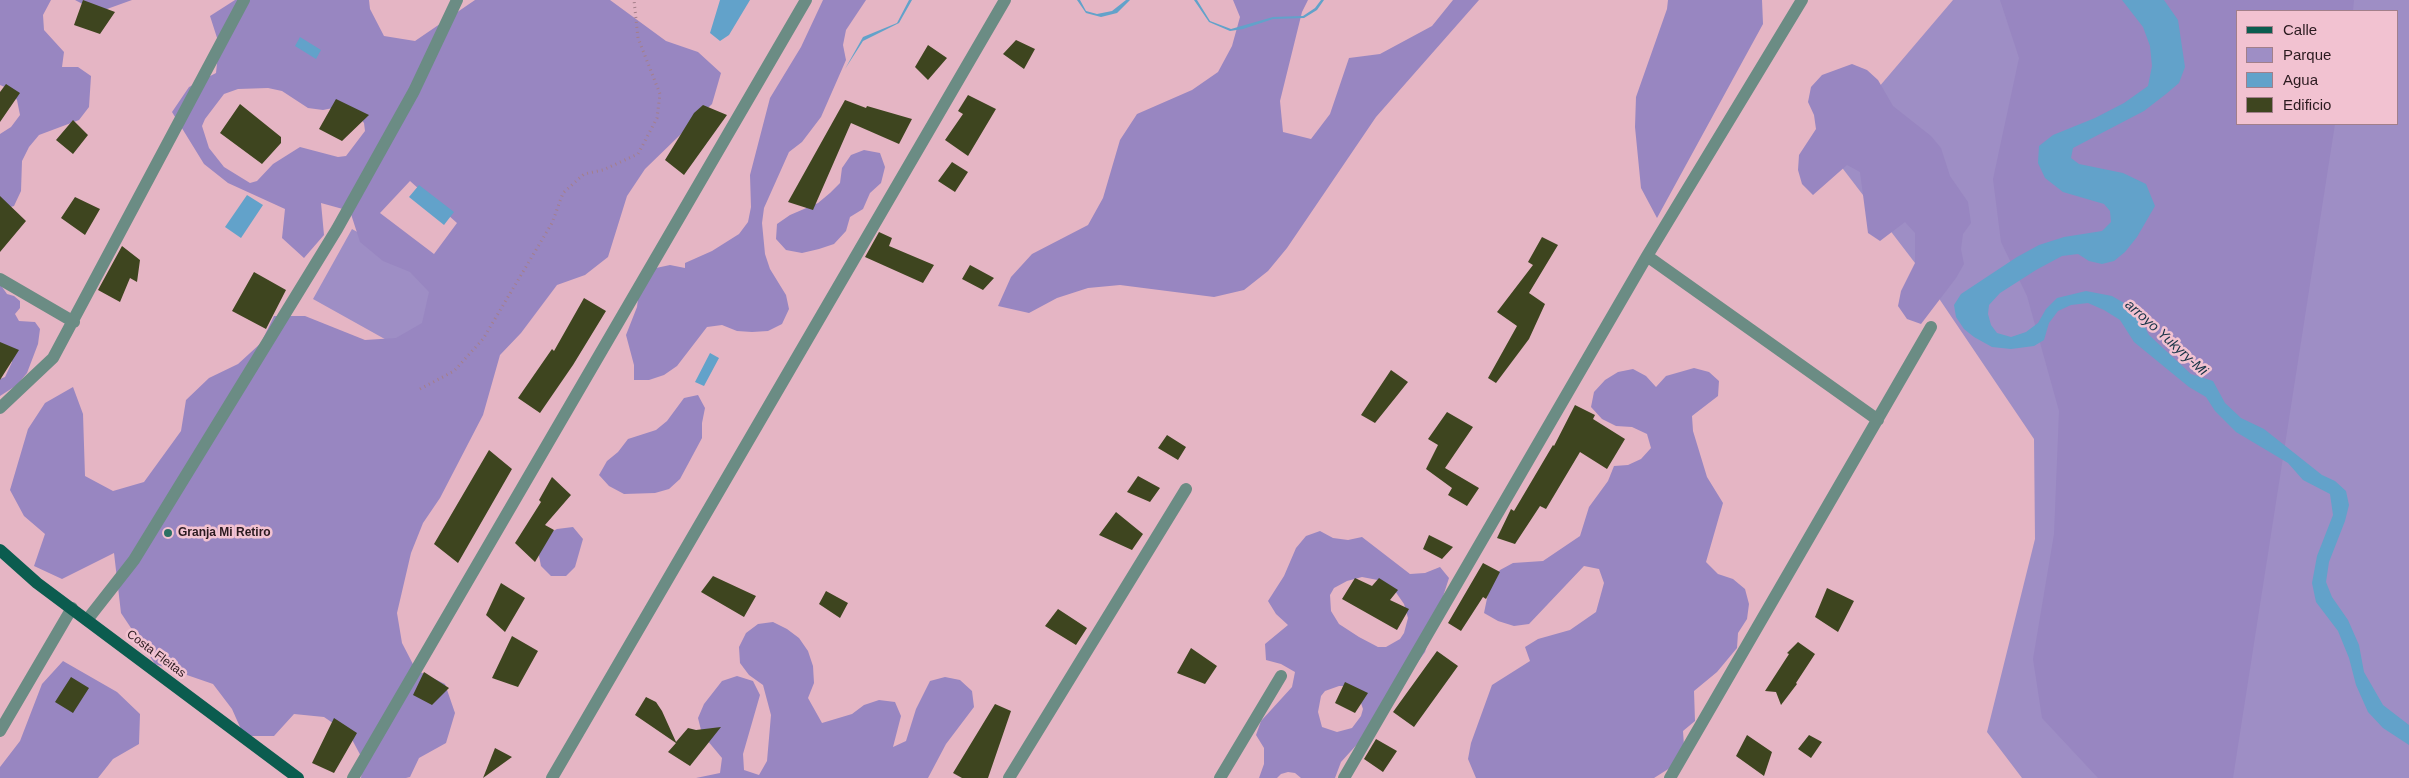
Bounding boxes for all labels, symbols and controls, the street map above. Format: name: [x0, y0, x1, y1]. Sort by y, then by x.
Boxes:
legend: [2236, 10, 2399, 125]
text: Calle: [2283, 21, 2317, 38]
text: Parque: [2283, 46, 2331, 63]
text: Agua: [2283, 71, 2318, 88]
text: Edificio: [2283, 96, 2331, 113]
water label: arroyo Yukyry-Mi: [2121, 297, 2211, 379]
place label: Granja Mi Retiro: [178, 526, 271, 540]
marker: Granja Mi Retiro: [162, 527, 174, 539]
street label: Costa Fleitas: [124, 627, 188, 681]

